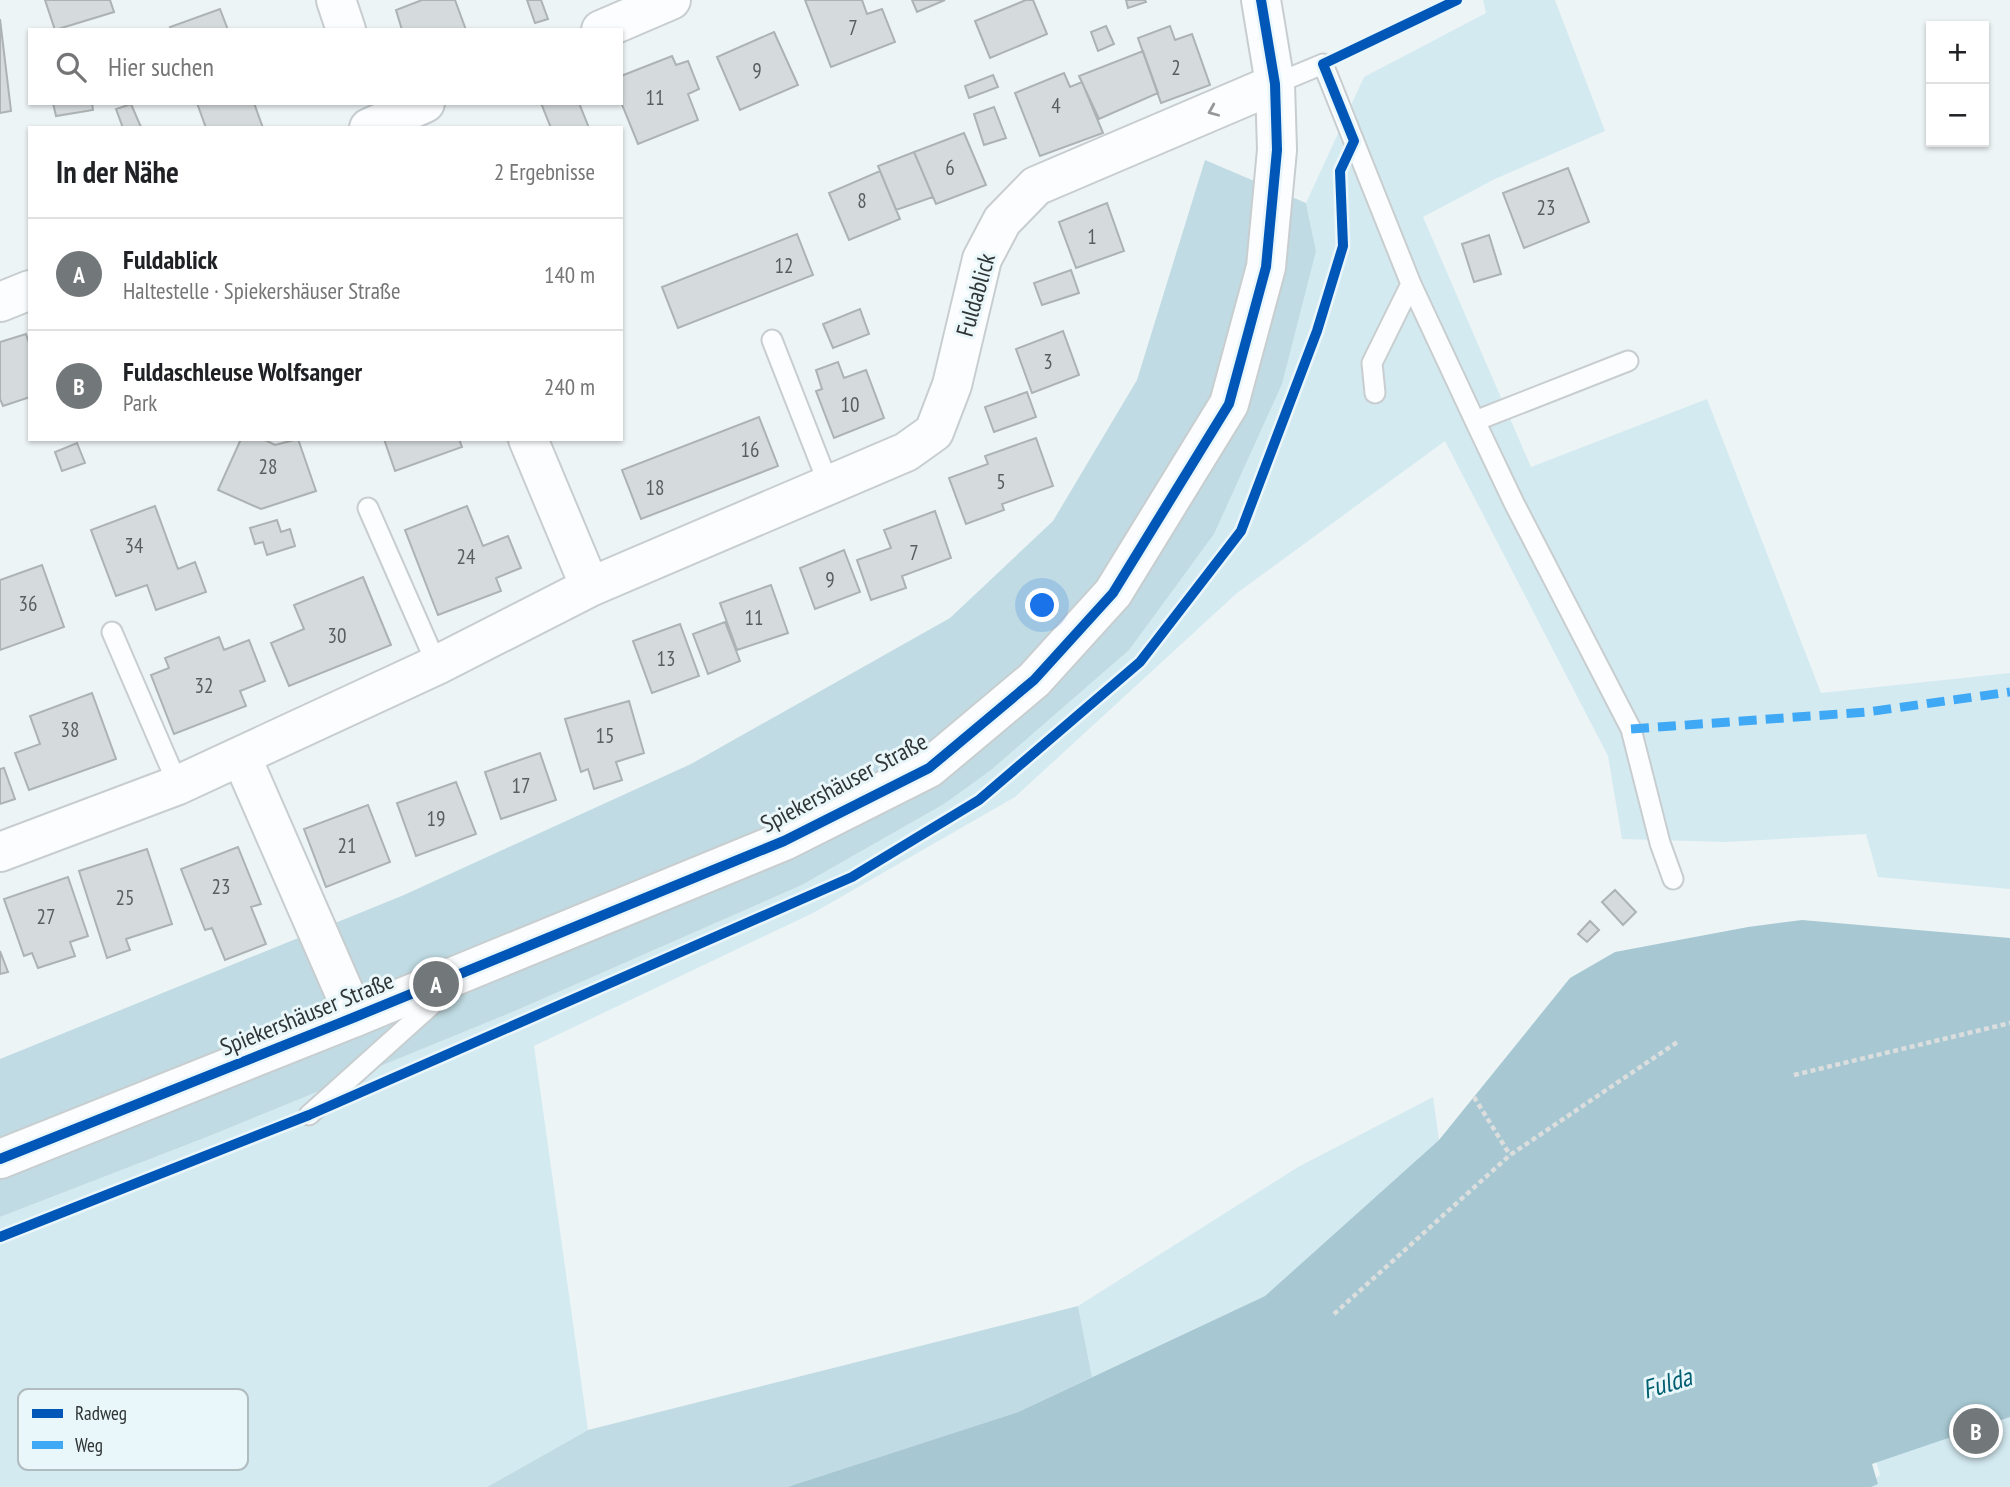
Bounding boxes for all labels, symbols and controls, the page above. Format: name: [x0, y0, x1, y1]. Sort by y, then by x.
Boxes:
house number: 7: [848, 14, 858, 41]
map controls: [1926, 21, 1989, 147]
button: +: [1926, 21, 1989, 84]
search box: [28, 28, 623, 105]
icon: search: [52, 48, 90, 86]
text: Hier suchen: [108, 50, 214, 83]
house number: 2: [1171, 54, 1181, 81]
house number: 9: [752, 57, 762, 84]
house number: 11: [646, 84, 664, 111]
button: −: [1926, 84, 1989, 147]
house number: 4: [1051, 92, 1061, 119]
one-way arrow: [1207, 103, 1220, 117]
text: In der Nähe: [56, 152, 179, 191]
house number: 6: [945, 154, 955, 181]
text: 2 Ergebnisse: [494, 157, 595, 186]
house number: 8: [857, 187, 867, 214]
house number: 23: [1537, 194, 1555, 221]
house number: 1: [1087, 223, 1097, 250]
text: Fuldablick: [123, 243, 218, 276]
street label: Fuldablick: [949, 249, 1002, 340]
house number: 12: [775, 252, 793, 279]
text: A: [73, 260, 85, 289]
text: 140 m: [544, 260, 595, 289]
text: Haltestelle · Spiekershäuser Straße: [123, 276, 401, 305]
house number: 3: [1043, 348, 1053, 375]
text: Fuldaschleuse Wolfsanger: [123, 355, 362, 388]
text: B: [73, 372, 85, 401]
text: 240 m: [544, 372, 595, 401]
text: Park: [123, 388, 157, 417]
house number: 10: [841, 391, 859, 418]
house number: 16: [741, 436, 759, 463]
house number: 28: [259, 453, 277, 480]
house number: 5: [996, 468, 1006, 495]
house number: 18: [646, 474, 664, 501]
house number: 34: [125, 532, 144, 559]
house number: 7: [909, 539, 919, 566]
house number: 24: [457, 543, 476, 570]
house number: 9: [825, 566, 835, 593]
your location: [1025, 588, 1059, 622]
house number: 36: [19, 590, 37, 617]
house number: 11: [745, 604, 763, 631]
house number: 30: [328, 622, 346, 649]
house number: 13: [657, 645, 675, 672]
house number: 32: [195, 672, 213, 699]
house number: 38: [61, 716, 79, 743]
house number: 15: [596, 722, 614, 749]
street label: Spiekershäuser Straße: [755, 726, 932, 840]
house number: 17: [512, 772, 530, 799]
house number: 19: [427, 805, 445, 832]
house number: 21: [338, 832, 356, 859]
house number: 23: [212, 873, 230, 900]
house number: 25: [116, 884, 134, 911]
house number: 27: [37, 903, 55, 930]
pin: A: [413, 958, 459, 1010]
street label: Spiekershäuser Straße: [215, 965, 398, 1062]
water label: Fulda: [1638, 1359, 1697, 1406]
legend: [18, 1389, 248, 1470]
text: Radweg: [75, 1401, 127, 1425]
pin: B: [1953, 1405, 1999, 1457]
text: Weg: [75, 1433, 103, 1457]

